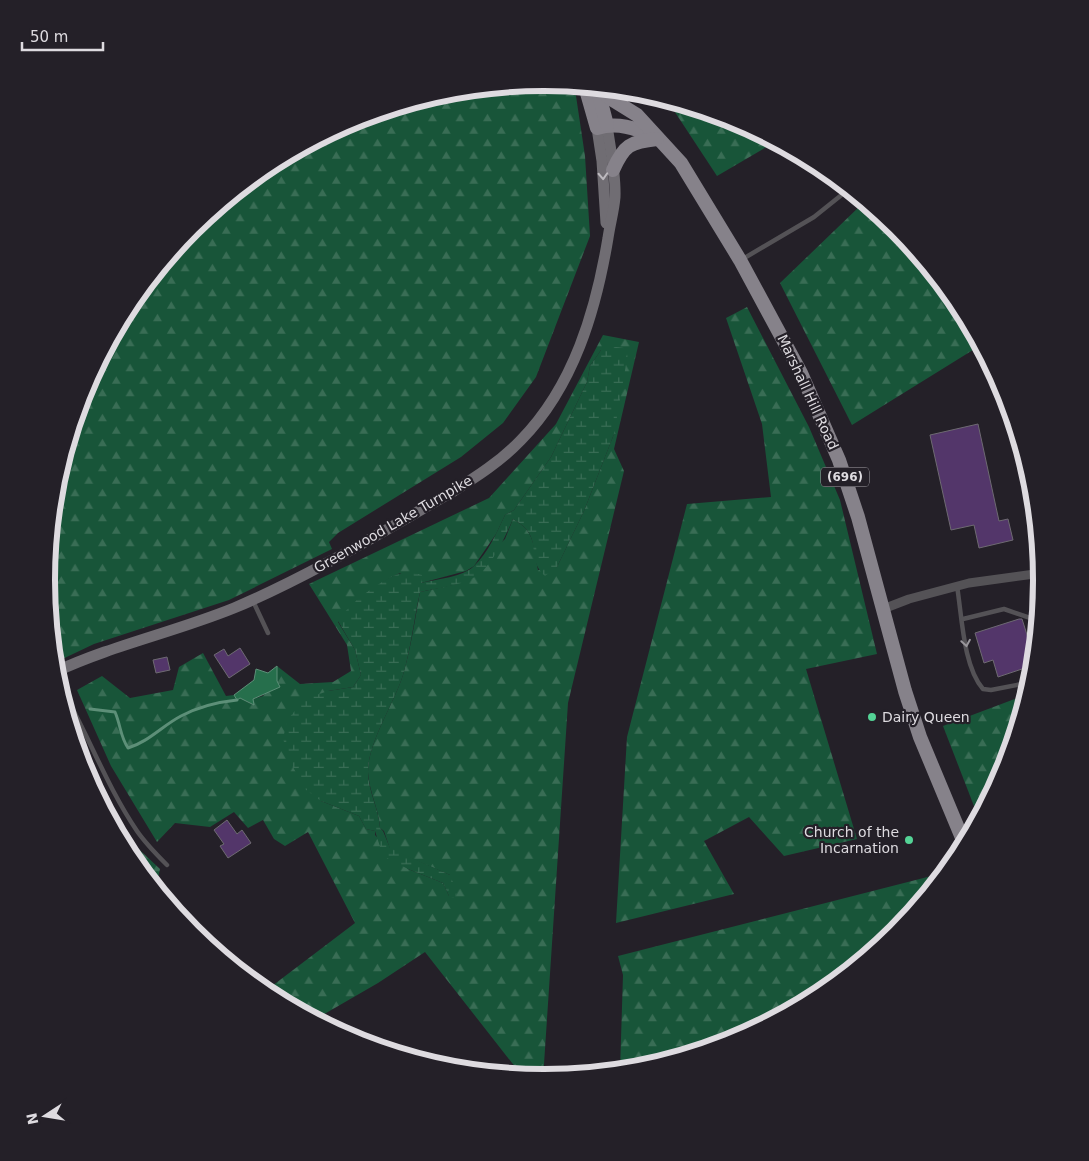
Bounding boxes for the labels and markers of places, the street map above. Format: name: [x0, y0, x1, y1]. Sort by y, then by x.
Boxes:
place label: Dairy Queen: [882, 709, 970, 725]
marker: Dairy Queen: [866, 711, 878, 723]
place label: Church of the Incarnation: [804, 824, 899, 856]
marker: Church of the Incarnation: [903, 834, 915, 846]

